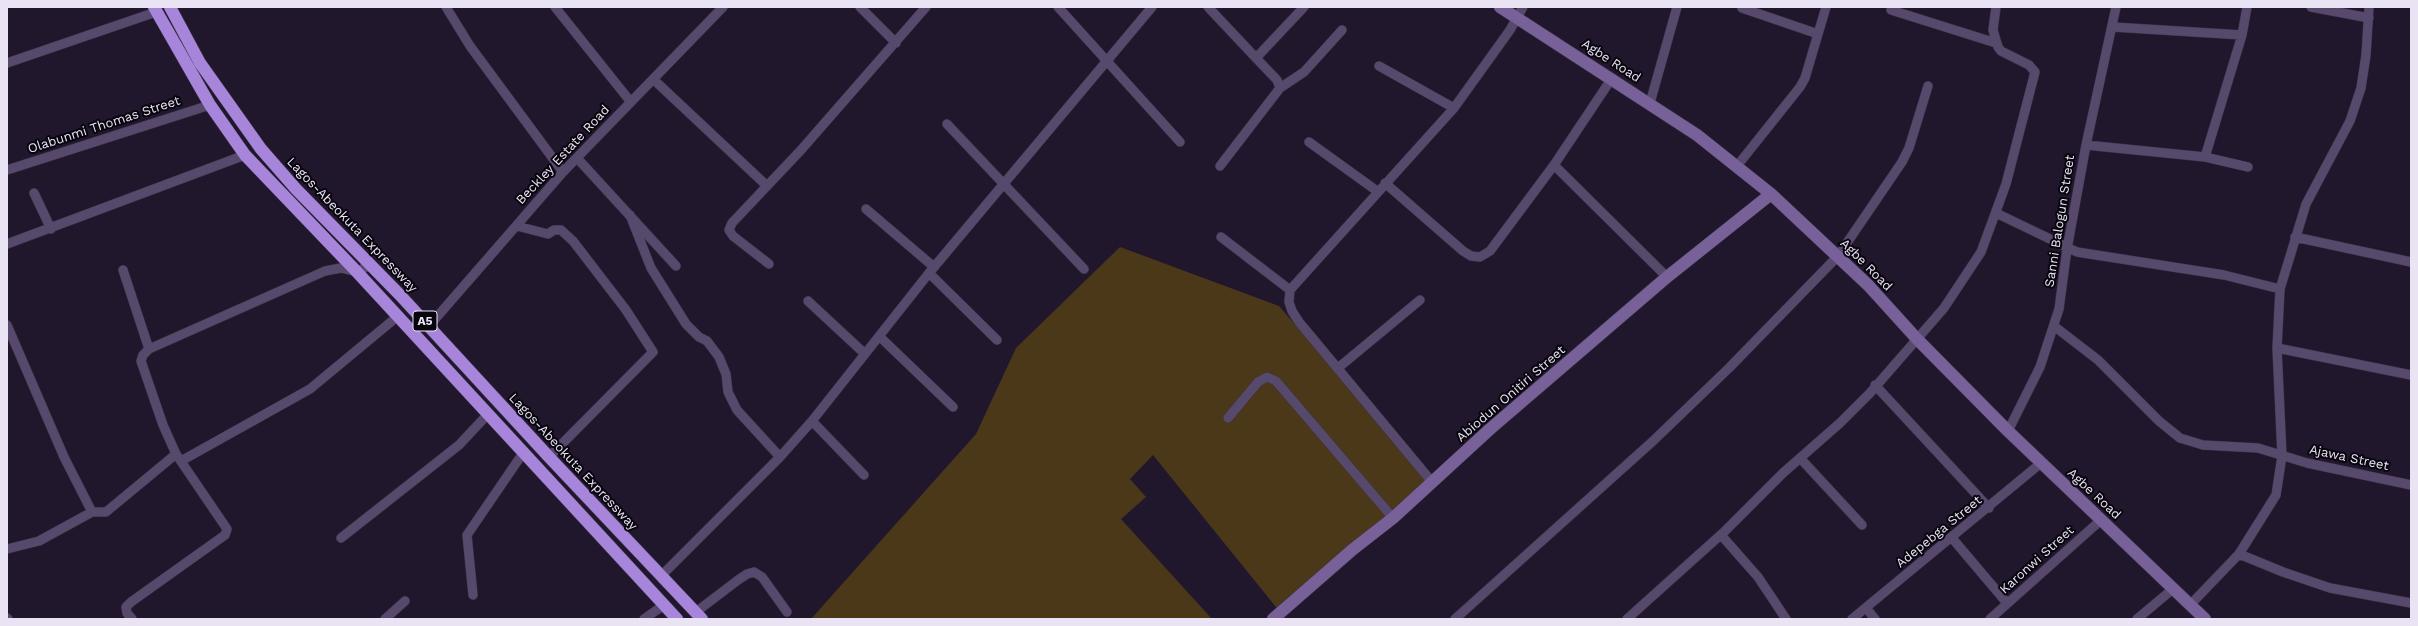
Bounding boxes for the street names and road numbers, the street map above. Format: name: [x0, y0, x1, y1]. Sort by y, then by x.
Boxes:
street label: Agbe Road: [1579, 36, 1643, 86]
street label: Olabunmi Thomas Street: [26, 93, 182, 157]
street label: Beckley Estate Road: [513, 102, 613, 208]
street label: Lagos-Abeokuta Expressway: [283, 154, 421, 296]
street label: Sanni Balogun Street: [2042, 154, 2078, 288]
street label: Agbe Road: [1837, 236, 1895, 294]
road number: A5: [413, 311, 437, 331]
street label: Abiodun Onitiri Street: [1453, 343, 1569, 445]
street label: Lagos-Abeokuta Expressway: [505, 390, 641, 534]
street label: Ajawa Street: [2308, 442, 2390, 474]
street label: Agbe Road: [2064, 465, 2124, 523]
street label: Adepebga Street: [1893, 493, 1985, 571]
street label: Karonwi Street: [1997, 523, 2077, 597]

